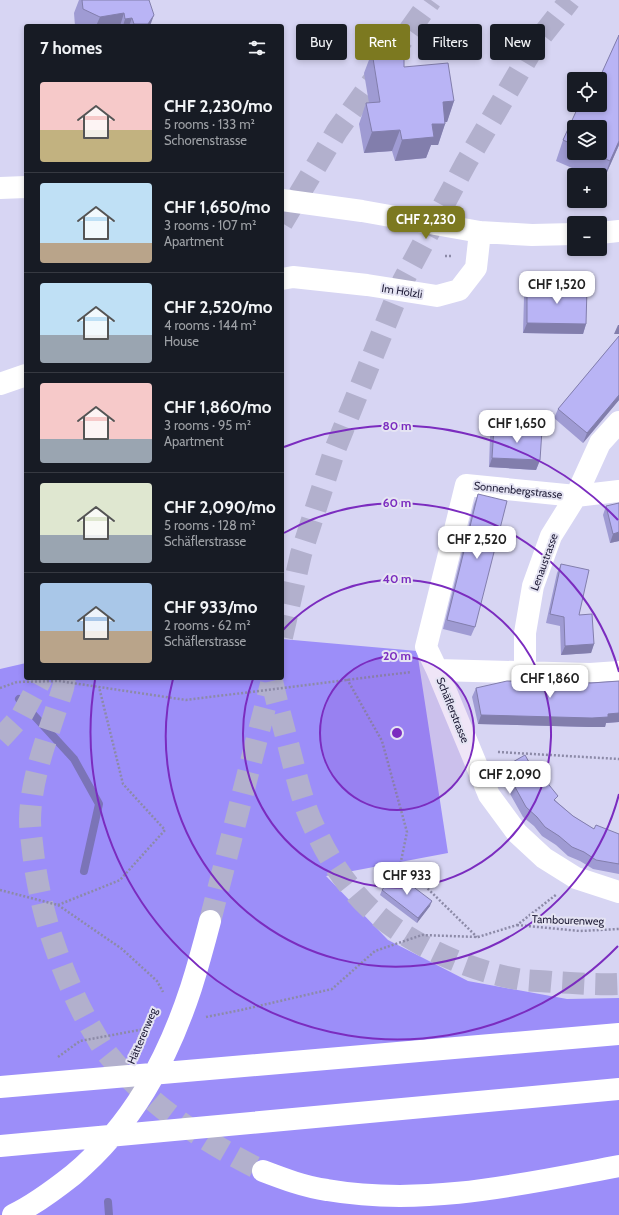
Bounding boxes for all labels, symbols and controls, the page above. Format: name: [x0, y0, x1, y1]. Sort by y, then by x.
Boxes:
chip: Buy: [296, 24, 347, 60]
chip: Rent: [355, 24, 410, 60]
chip: Filters: [418, 24, 482, 60]
chip: New: [490, 24, 545, 60]
icon: filters: [246, 37, 268, 59]
text: 7 homes: [40, 38, 102, 58]
map controls: [567, 72, 607, 256]
button: locate: [567, 72, 607, 112]
text: CHF 2,230/mo: [164, 96, 273, 116]
icon: home: [72, 98, 120, 146]
text: 5 rooms · 133 m²: [164, 116, 255, 132]
button: layers: [567, 120, 607, 160]
text: Schorenstrasse: [164, 132, 247, 148]
button: +: [567, 168, 607, 208]
text: CHF 1,650/mo: [164, 197, 270, 217]
icon: home: [72, 199, 120, 247]
pin: CHF 2,230: [380, 206, 472, 240]
text: CHF 2,230: [396, 211, 456, 227]
button: −: [567, 216, 607, 256]
text: 3 rooms · 107 m²: [164, 217, 256, 233]
text: Apartment: [164, 233, 224, 249]
pin: CHF 1,520: [511, 271, 603, 305]
text: CHF 1,520: [528, 276, 586, 292]
street label: Im Hölzli: [381, 281, 423, 301]
text: CHF 2,520/mo: [164, 297, 272, 317]
icon: home: [72, 299, 120, 347]
text: 4 rooms · 144 m²: [164, 317, 256, 333]
text: House: [164, 333, 199, 349]
text: CHF 1,860/mo: [164, 397, 271, 417]
icon: home: [72, 399, 120, 447]
pin: CHF 1,650: [471, 410, 563, 444]
text: CHF 1,650: [488, 415, 546, 431]
text: 3 rooms · 95 m²: [164, 417, 251, 433]
text: 80 m: [383, 418, 411, 433]
text: Apartment: [164, 433, 224, 449]
street label: Sonnenbergstrasse: [473, 478, 563, 502]
text: 60 m: [383, 495, 411, 510]
text: CHF 2,090/mo: [164, 497, 276, 517]
icon: home: [72, 499, 120, 547]
text: 5 rooms · 128 m²: [164, 517, 256, 533]
pin: CHF 2,520: [431, 526, 523, 560]
text: CHF 2,520: [447, 531, 507, 547]
street label: Lenaustrasse: [527, 531, 561, 593]
text: Schäflerstrasse: [164, 533, 246, 549]
text: 40 m: [382, 571, 412, 586]
text: CHF 933/mo: [164, 597, 258, 617]
icon: home: [72, 599, 120, 647]
text: 2 rooms · 62 m²: [164, 617, 251, 633]
text: Schäflerstrasse: [164, 633, 246, 649]
text: 20 m: [383, 648, 411, 663]
pin: CHF 1,860: [504, 665, 596, 699]
text: CHF 1,860: [520, 670, 580, 686]
street label: Schäflerstrasse: [433, 675, 473, 745]
centre of rings: [390, 726, 404, 740]
pin: CHF 2,090: [464, 761, 556, 795]
text: CHF 2,090: [479, 766, 541, 782]
pin: CHF 933: [370, 862, 444, 896]
text: CHF 933: [383, 867, 431, 883]
street label: Tambourenweg: [532, 912, 605, 928]
street label: Hätterenweg: [124, 1005, 160, 1066]

